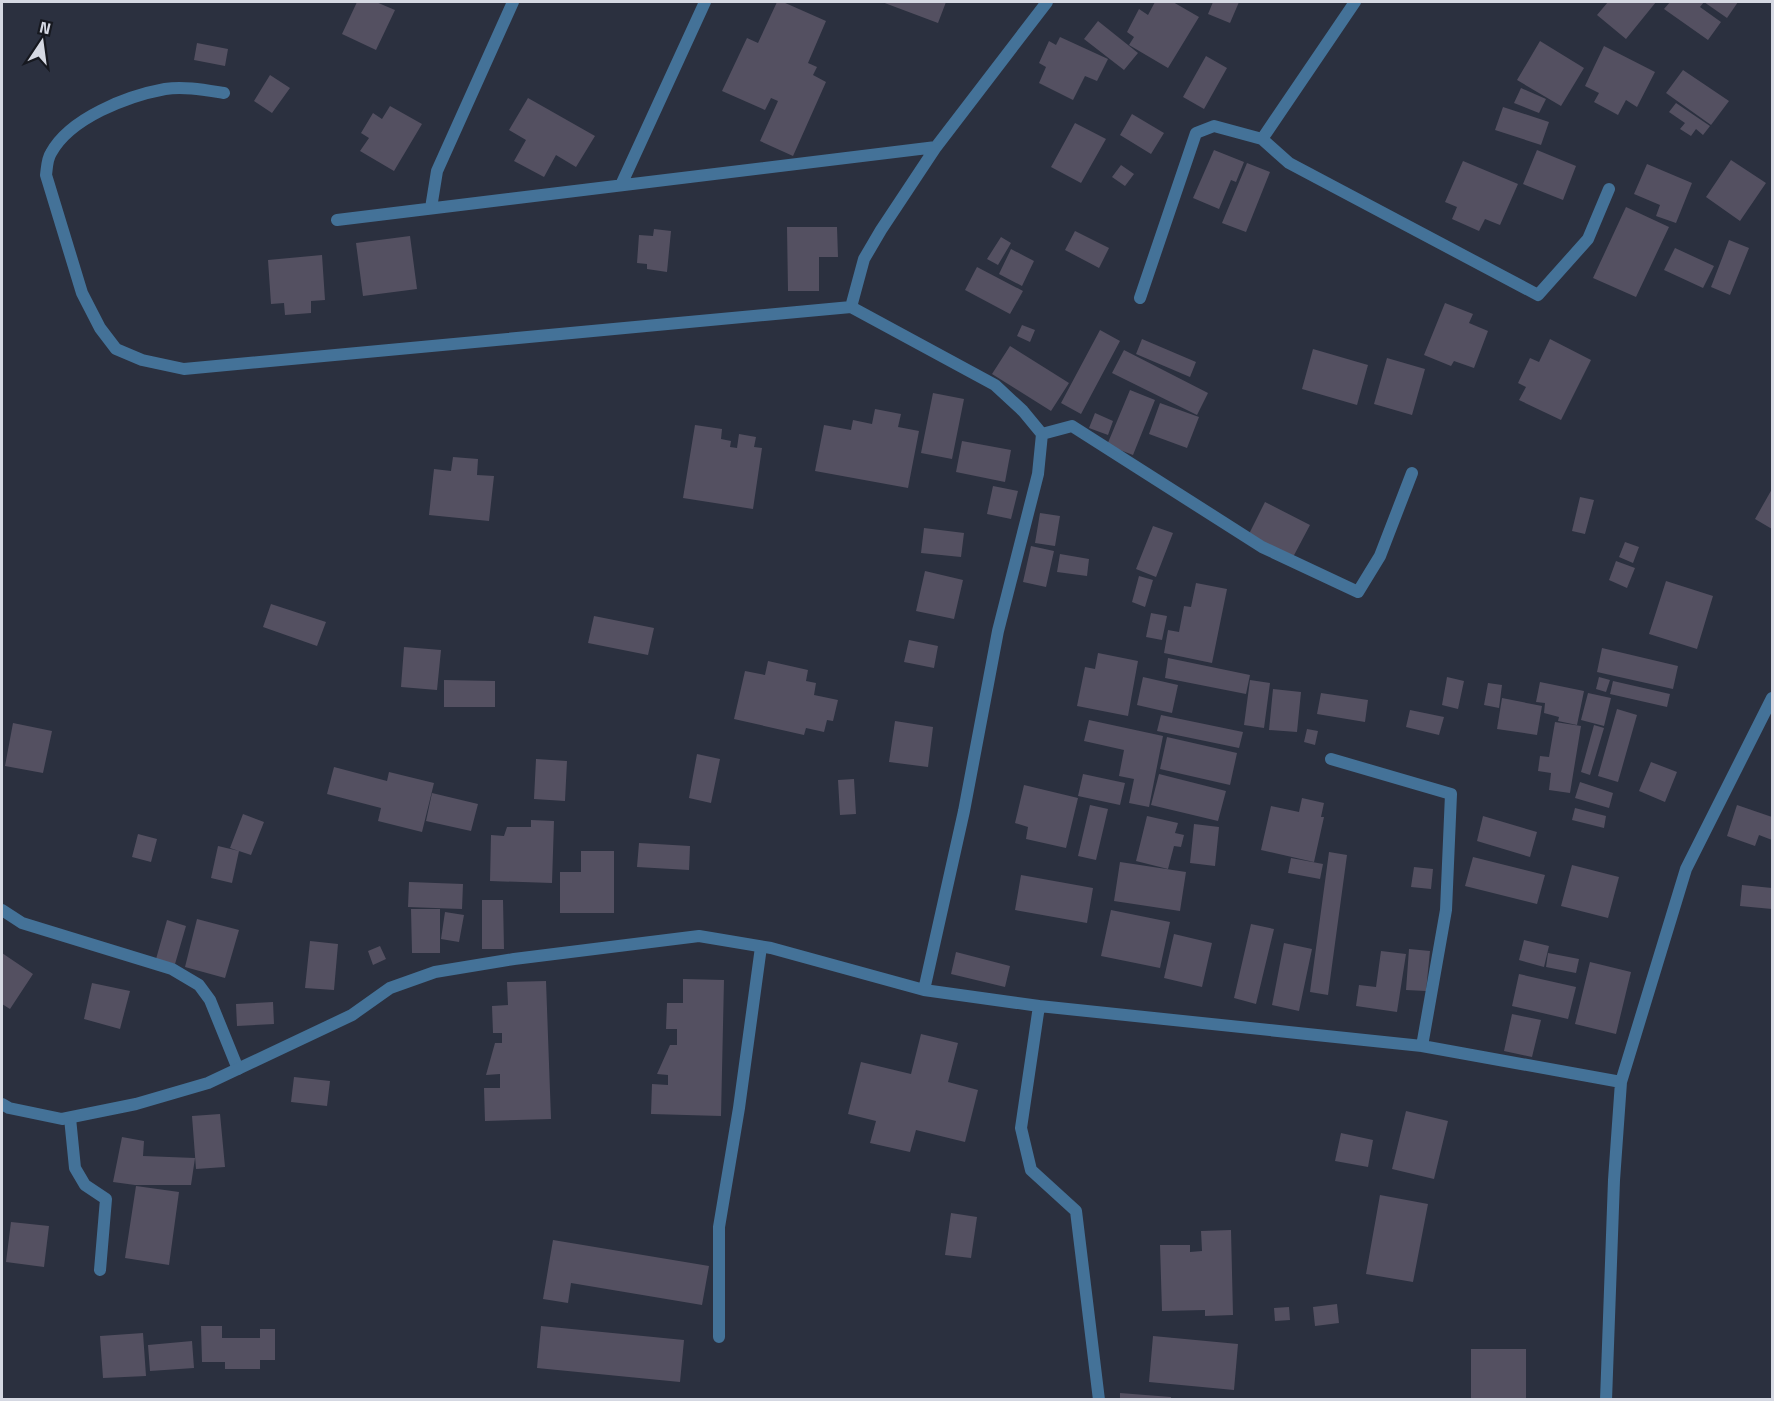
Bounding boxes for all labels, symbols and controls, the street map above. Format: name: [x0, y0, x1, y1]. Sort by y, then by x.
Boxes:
north arrow: [12, 12, 72, 72]
text: N: [37, 14, 53, 40]

